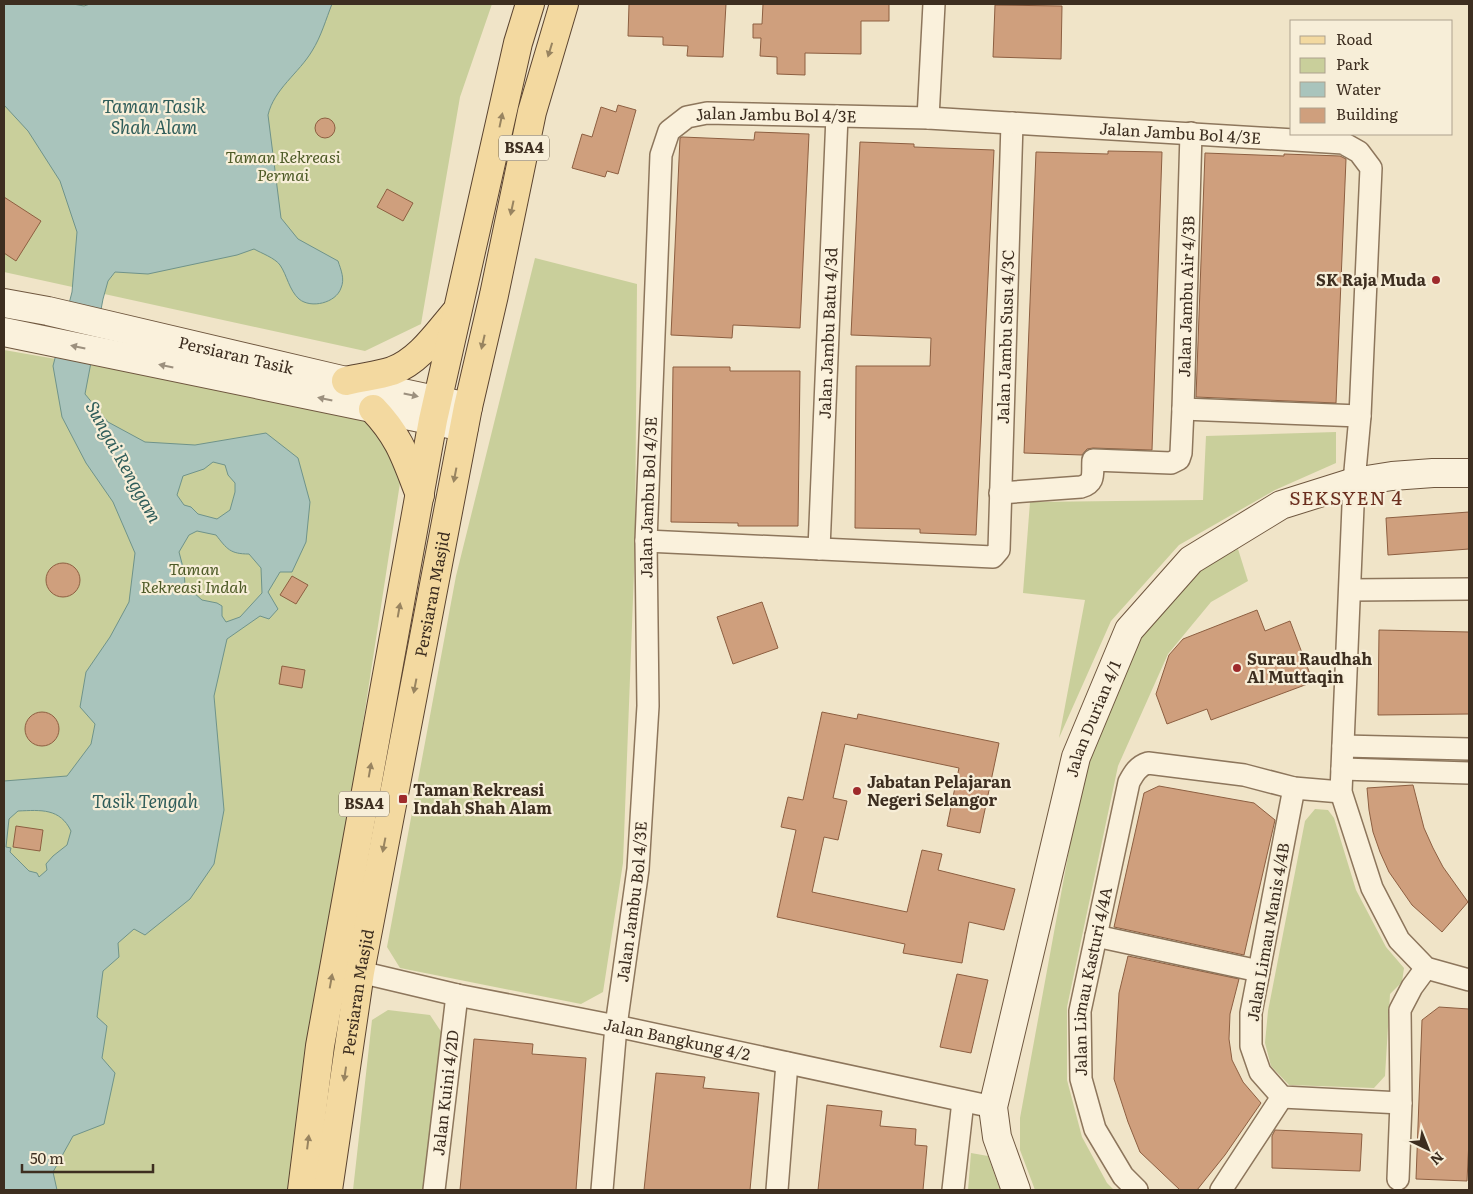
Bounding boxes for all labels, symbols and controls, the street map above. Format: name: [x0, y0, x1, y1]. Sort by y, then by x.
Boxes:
legend: [1290, 20, 1453, 135]
text: Road: [1336, 27, 1372, 50]
one-way arrow: [546, 43, 554, 58]
text: Park: [1336, 52, 1370, 75]
text: Water: [1336, 77, 1381, 100]
water label: Taman Tasik Shah Alam: [102, 92, 206, 140]
street label: Jalan Jambu Bol 4/3E: [693, 100, 857, 127]
text: Building: [1336, 102, 1398, 125]
one-way arrow: [497, 112, 505, 128]
street label: Jalan Jambu Bol 4/3E: [1099, 115, 1262, 149]
road number: BSA4: [499, 136, 549, 160]
park label: Taman Rekreasi Permai: [225, 144, 341, 186]
one-way arrow: [508, 201, 516, 216]
street label: Jalan Jambu Air 4/3B: [1171, 215, 1200, 378]
street label: Jalan Jambu Batu 4/3d: [811, 247, 843, 419]
street label: Jalan Jambu Susu 4/3C: [990, 249, 1019, 424]
place label: SK Raja Muda: [1316, 267, 1427, 291]
marker: SK Raja Muda: [1430, 274, 1442, 286]
street label: Persiaran Tasik: [176, 329, 297, 379]
one-way arrow: [479, 335, 487, 350]
one-way arrow: [70, 343, 86, 351]
one-way arrow: [158, 361, 174, 369]
one-way arrow: [404, 391, 419, 399]
one-way arrow: [317, 394, 333, 402]
water label: Sungai Renggam: [80, 395, 169, 527]
street label: Jalan Jambu Bol 4/3E: [633, 416, 662, 579]
one-way arrow: [451, 467, 459, 483]
district label: SEKSYEN 4: [1289, 483, 1403, 511]
street label: Persiaran Masjid: [407, 529, 455, 659]
park label: Taman Rekreasi Indah: [140, 556, 248, 598]
one-way arrow: [395, 602, 403, 617]
place label: Surau Raudhah Al Muttaqin: [1247, 646, 1372, 688]
street label: Jalan Durian 4/1: [1059, 656, 1126, 779]
marker: Surau Raudhah Al Muttaqin: [1231, 662, 1243, 674]
one-way arrow: [410, 678, 418, 694]
one-way arrow: [367, 761, 375, 777]
place label: Jabatan Pelajaran Negeri Selangor: [867, 769, 1011, 811]
place label: Taman Rekreasi Indah Shah Alam: [413, 777, 552, 819]
marker: Jabatan Pelajaran Negeri Selangor: [851, 785, 863, 797]
water label: Tasik Tengah: [92, 787, 198, 814]
road number: BSA4: [339, 792, 389, 816]
marker: Taman Rekreasi Indah Shah Alam: [397, 793, 409, 805]
street label: Jalan Jambu Bol 4/3E: [609, 820, 652, 983]
one-way arrow: [380, 838, 388, 853]
street label: Jalan Limau Manis 4/4B: [1239, 841, 1295, 1023]
street label: Jalan Limau Kasturi 4/4A: [1066, 884, 1117, 1077]
street label: Persiaran Masjid: [335, 927, 379, 1057]
one-way arrow: [328, 973, 336, 989]
street label: Jalan Bangkung 4/2: [602, 1011, 753, 1066]
street label: Jalan Kuini 4/2D: [425, 1028, 464, 1157]
one-way arrow: [341, 1067, 349, 1083]
north arrow: [1403, 1124, 1453, 1174]
one-way arrow: [304, 1134, 312, 1150]
scale bar: [22, 1142, 154, 1174]
text: 50 m: [30, 1146, 64, 1169]
text: N: [1426, 1148, 1449, 1171]

